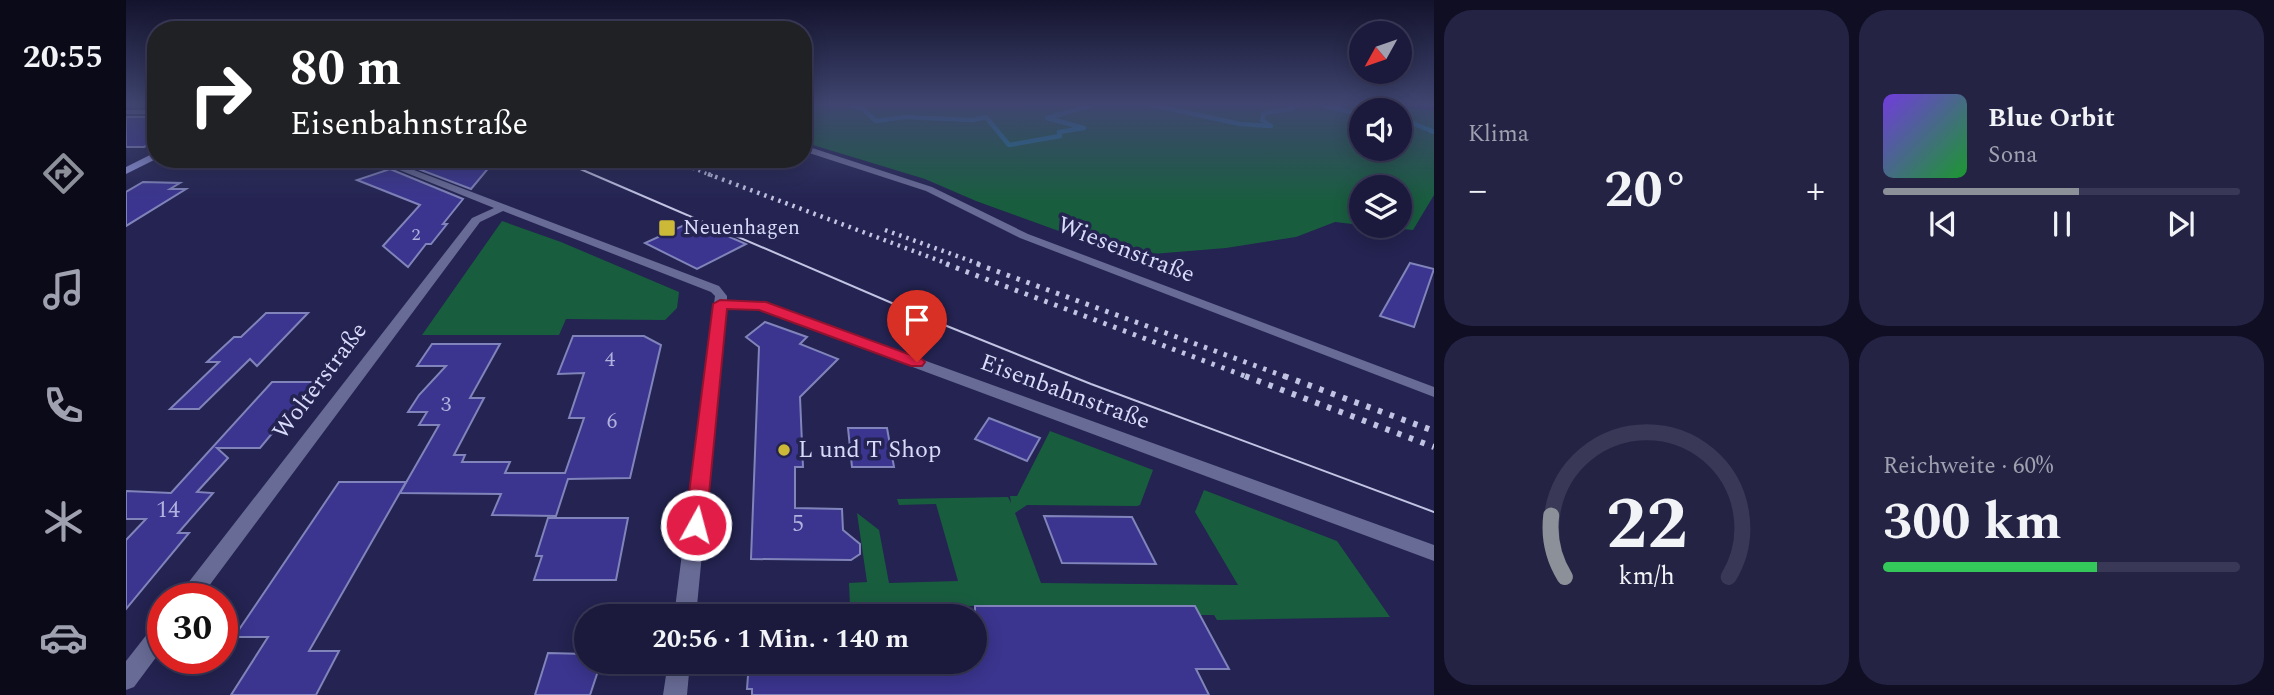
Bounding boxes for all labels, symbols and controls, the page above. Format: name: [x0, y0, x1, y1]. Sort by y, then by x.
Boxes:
north arrow: [1349, 21, 1412, 84]
map controls: [1349, 21, 1412, 238]
text: 80 m: [290, 32, 401, 107]
text: 20:55: [23, 33, 103, 82]
icon: right: [175, 49, 266, 140]
button: sound: [1349, 98, 1412, 161]
text: Blue Orbit: [1988, 98, 2115, 138]
text: Eisenbahnstraße: [290, 100, 528, 149]
text: Klima: [1468, 117, 1529, 152]
text: Sona: [1988, 138, 2038, 173]
icon: directions: [39, 149, 88, 198]
text: 20°: [1604, 151, 1689, 230]
text: −: [1468, 162, 1487, 220]
text: +: [1806, 162, 1825, 220]
button: layers: [1349, 175, 1412, 238]
icon: previous: [1924, 205, 1962, 243]
icon: pause: [2043, 205, 2081, 243]
icon: next: [2162, 205, 2200, 243]
street label: Wiesenstraße: [1052, 207, 1200, 293]
place label: Neuenhagen: [683, 212, 800, 244]
marker: Neuenhagen: [657, 218, 677, 238]
house number: 2: [412, 221, 421, 248]
icon: music: [39, 265, 88, 314]
pin: [887, 290, 947, 362]
icon: arrive: [898, 301, 936, 339]
street label: Wolterstraße: [264, 315, 376, 447]
house number: 4: [605, 344, 616, 376]
street label: Eisenbahnstraße: [975, 345, 1155, 439]
icon: phone: [39, 381, 88, 430]
house number: 3: [441, 389, 452, 421]
house number: 6: [607, 406, 617, 438]
place label: L und T Shop: [798, 432, 941, 468]
marker: L und T Shop: [776, 442, 792, 458]
text: Reichweite · 60%: [1883, 449, 2053, 484]
text: 22: [1606, 470, 1687, 581]
text: 300 km: [1883, 483, 2062, 562]
position arrow: [659, 488, 733, 562]
house number: 14: [156, 492, 180, 528]
icon: climate: [39, 497, 88, 546]
house number: 5: [792, 506, 804, 542]
text: km/h: [1618, 557, 1675, 595]
speed limit sign: 30: [147, 583, 238, 674]
icon: car: [39, 613, 88, 662]
text: 20:56 · 1 Min. · 140 m: [652, 619, 909, 659]

